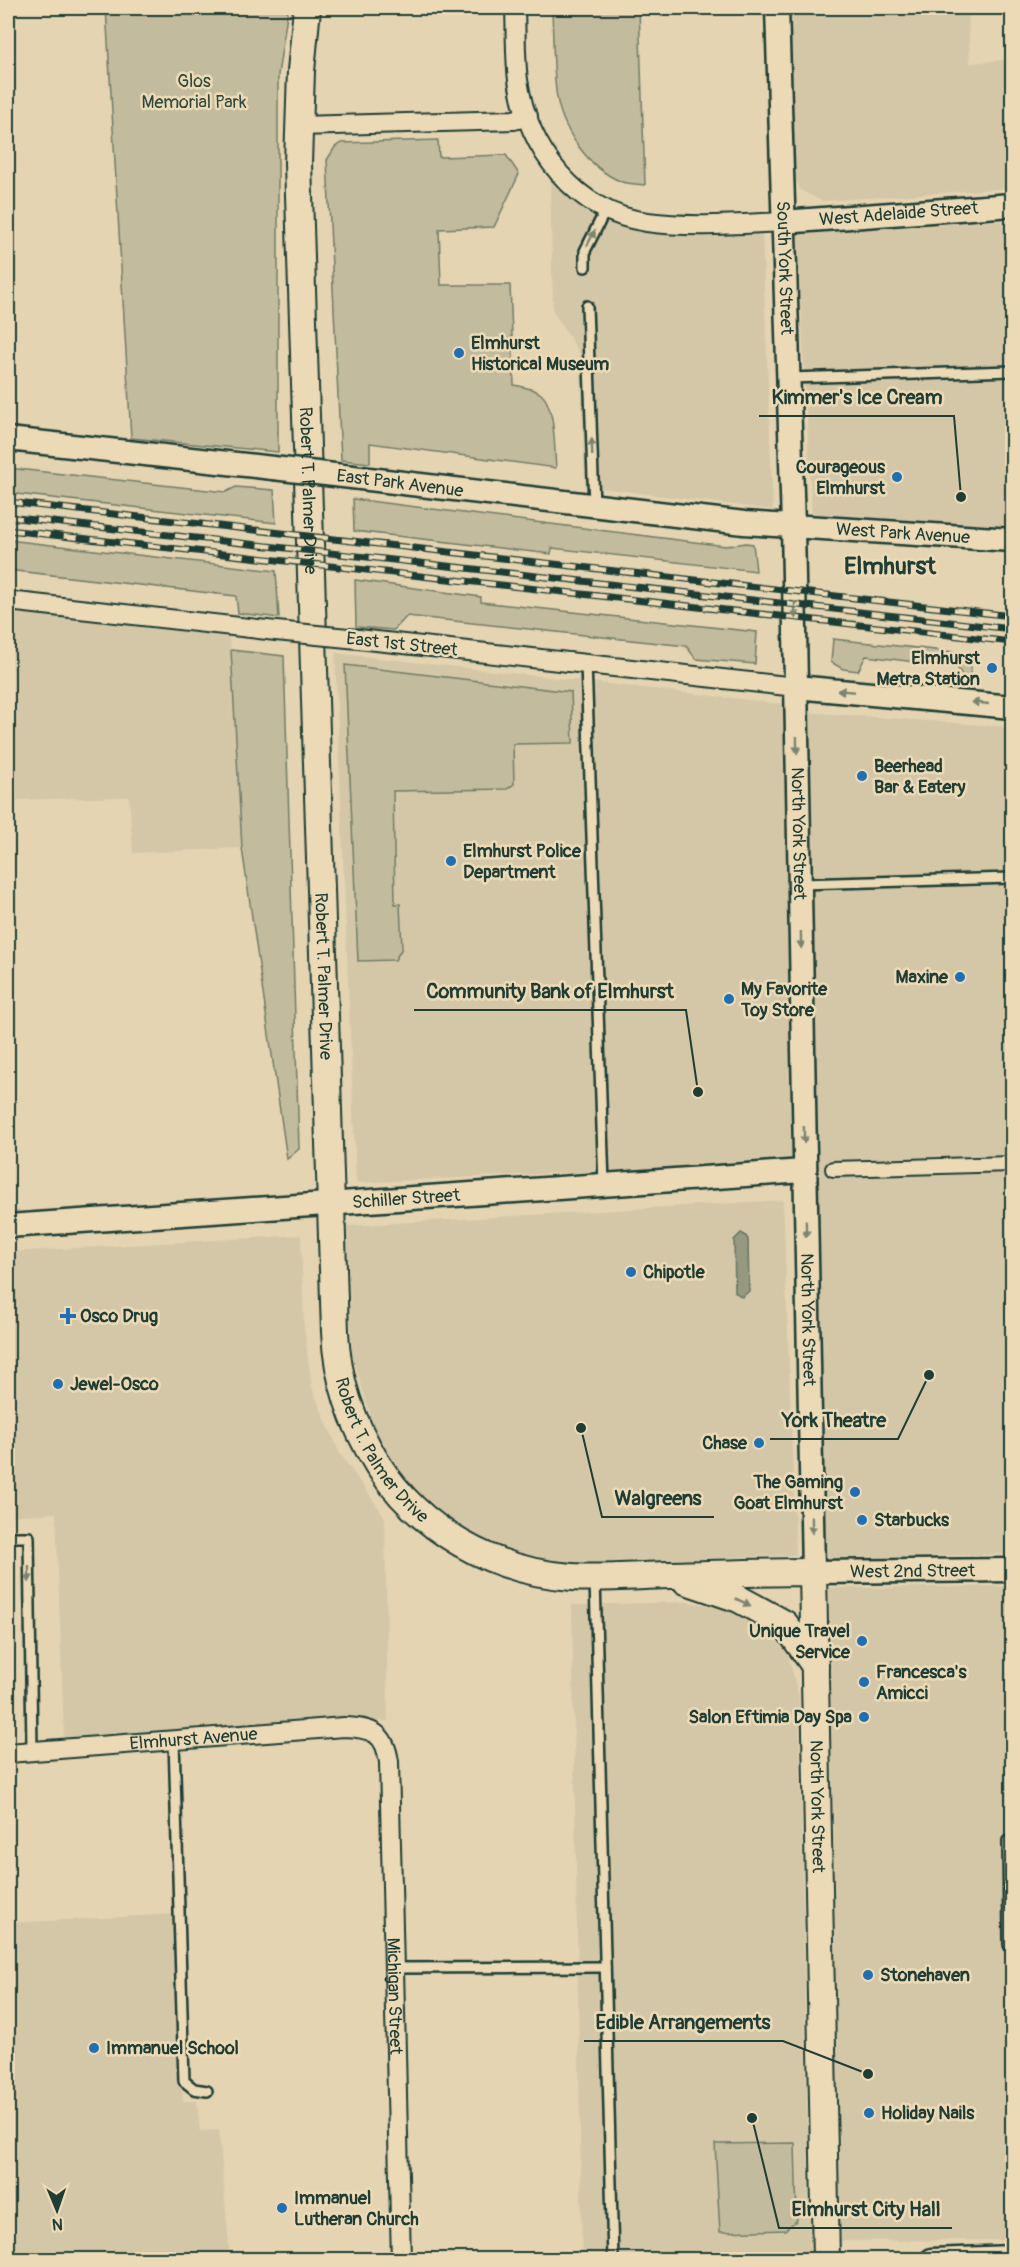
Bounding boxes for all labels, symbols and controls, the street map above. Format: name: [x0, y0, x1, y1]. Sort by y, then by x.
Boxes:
park label: Glos Memorial Park: [141, 70, 247, 114]
street label: West Adelaide Street: [818, 196, 980, 231]
street label: South York Street: [771, 201, 798, 336]
one-way arrow: [586, 229, 596, 247]
place label: Elmhurst Historical Museum: [471, 332, 609, 376]
marker: Elmhurst Historical Museum: [452, 346, 466, 360]
callout: Kimmer's Ice Cream: [759, 378, 954, 416]
text: Kimmer's Ice Cream: [772, 385, 943, 410]
street label: Robert T. Palmer Drive: [294, 406, 322, 575]
one-way arrow: [587, 438, 596, 457]
place label: Courageous Elmhurst: [796, 456, 886, 500]
street label: East Park Avenue: [335, 464, 465, 503]
marker: Courageous Elmhurst: [890, 470, 904, 484]
street label: West Park Avenue: [835, 518, 971, 549]
district label: Elmhurst: [844, 552, 937, 581]
one-way arrow: [790, 600, 799, 619]
street label: East 1st Street: [345, 627, 460, 662]
place label: Elmhurst Metra Station: [877, 647, 981, 691]
marker: Elmhurst Metra Station: [985, 661, 999, 675]
one-way arrow: [837, 687, 856, 696]
one-way arrow: [970, 698, 989, 708]
one-way arrow: [792, 736, 802, 755]
place label: Beerhead Bar & Eatery: [874, 755, 966, 799]
street label: North York Street: [786, 767, 811, 901]
marker: Beerhead Bar & Eatery: [855, 769, 869, 783]
place label: Elmhurst Police Department: [463, 840, 582, 884]
marker: Elmhurst Police Department: [444, 854, 458, 868]
street label: Robert T. Palmer Drive: [309, 892, 337, 1061]
one-way arrow: [796, 931, 805, 950]
place label: Maxine: [896, 966, 949, 989]
marker: Maxine: [953, 970, 967, 984]
callout: Community Bank of Elmhurst: [414, 972, 686, 1010]
place label: My Favorite Toy Store: [740, 978, 828, 1022]
text: Community Bank of Elmhurst: [426, 979, 675, 1004]
marker: My Favorite Toy Store: [722, 992, 736, 1006]
one-way arrow: [799, 1126, 809, 1145]
street label: Schiller Street: [351, 1184, 462, 1214]
one-way arrow: [801, 1220, 811, 1239]
street label: North York Street: [795, 1253, 820, 1387]
place label: Chipotle: [643, 1261, 706, 1284]
marker: Chipotle: [624, 1265, 638, 1279]
place label: Osco Drug: [80, 1305, 158, 1328]
marker: Osco Drug: [61, 1309, 75, 1323]
place label: Jewel-Osco: [70, 1373, 159, 1396]
street label: Robert T. Palmer Drive: [330, 1375, 433, 1528]
marker: Jewel-Osco: [51, 1377, 65, 1391]
callout: York Theatre: [770, 1401, 898, 1439]
text: York Theatre: [781, 1408, 887, 1433]
place label: Chase: [702, 1432, 748, 1455]
marker: Chase: [752, 1436, 766, 1450]
place label: The Gaming Goat Elmhurst: [734, 1471, 844, 1515]
callout: Walgreens: [602, 1479, 714, 1517]
marker: The Gaming Goat Elmhurst: [848, 1485, 862, 1499]
text: Walgreens: [614, 1486, 702, 1511]
place label: Starbucks: [874, 1509, 950, 1532]
marker: Starbucks: [855, 1513, 869, 1527]
one-way arrow: [807, 1515, 817, 1534]
street label: West 2nd Street: [850, 1559, 976, 1584]
one-way arrow: [24, 1565, 34, 1584]
one-way arrow: [735, 1597, 752, 1606]
place label: Unique Travel Service: [749, 1620, 851, 1664]
marker: Unique Travel Service: [855, 1634, 869, 1648]
place label: Francesca's Amicci: [876, 1661, 967, 1705]
marker: Francesca's Amicci: [857, 1675, 871, 1689]
place label: Salon Eftimia Day Spa: [689, 1706, 853, 1729]
marker: Salon Eftimia Day Spa: [857, 1710, 871, 1724]
street label: Elmhurst Avenue: [129, 1723, 258, 1756]
street label: North York Street: [804, 1740, 830, 1874]
street label: Michigan Street: [381, 1937, 407, 2056]
place label: Stonehaven: [880, 1964, 970, 1987]
marker: Stonehaven: [861, 1968, 875, 1982]
callout: Edible Arrangements: [584, 2003, 783, 2041]
text: Edible Arrangements: [596, 2010, 770, 2035]
place label: Immanuel School: [106, 2037, 239, 2060]
marker: Immanuel School: [87, 2041, 101, 2055]
place label: Holiday Nails: [881, 2102, 975, 2125]
marker: Holiday Nails: [862, 2106, 876, 2120]
north arrow: [27, 2180, 87, 2240]
place label: Immanuel Lutheran Church: [294, 2187, 419, 2231]
callout: Elmhurst City Hall: [779, 2190, 952, 2228]
text: Elmhurst City Hall: [791, 2197, 941, 2222]
marker: Immanuel Lutheran Church: [275, 2201, 289, 2215]
text: N: [52, 2214, 63, 2234]

